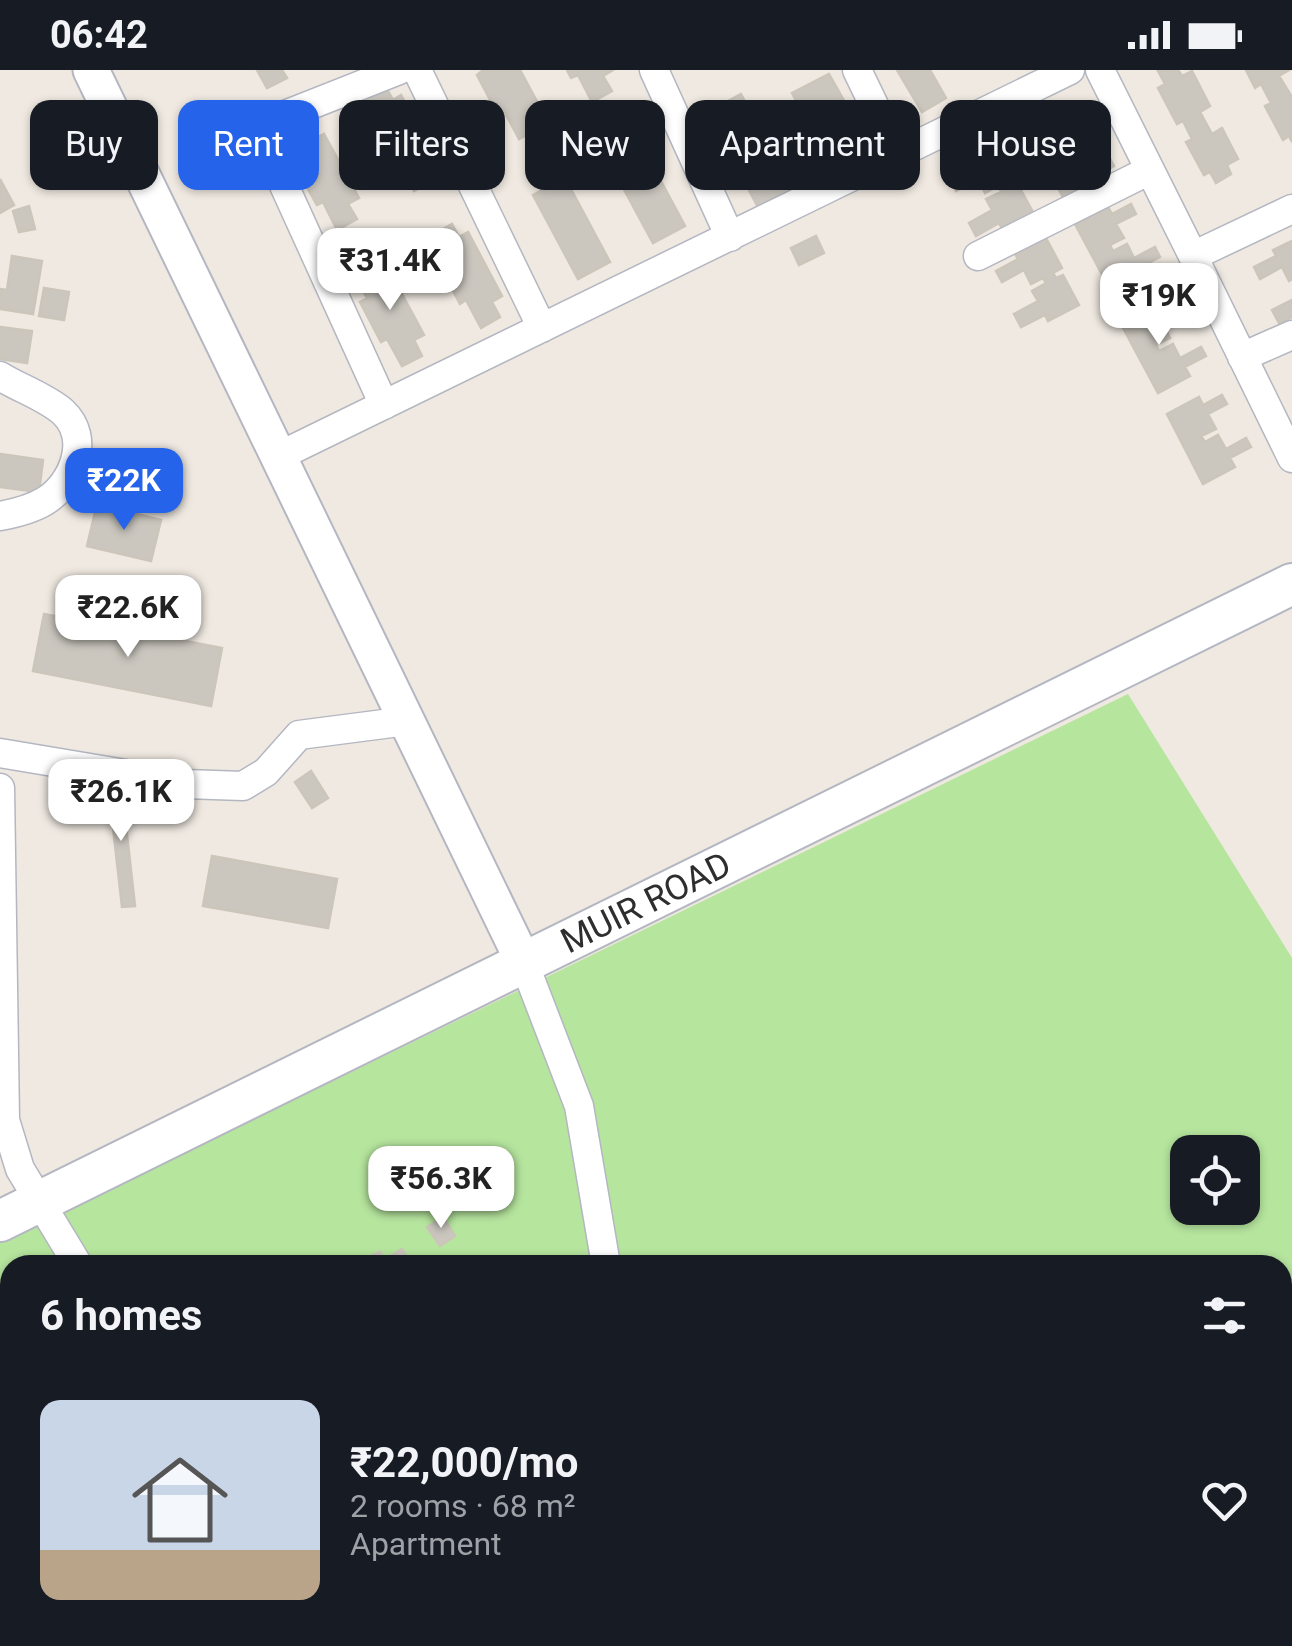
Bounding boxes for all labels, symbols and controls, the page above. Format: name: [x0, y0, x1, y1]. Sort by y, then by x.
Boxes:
text: 06:42: [50, 13, 148, 57]
chip: Buy: [30, 100, 158, 190]
chip: Rent: [178, 100, 319, 190]
chip: Filters: [339, 100, 505, 190]
chip: New: [525, 100, 665, 190]
chip: Apartment: [685, 100, 920, 190]
chip: House: [940, 100, 1111, 190]
pin: ₹31.4K: [309, 228, 471, 313]
text: ₹31.4K: [339, 241, 441, 279]
pin: ₹19K: [1100, 263, 1218, 348]
text: ₹19K: [1122, 276, 1196, 314]
pin: ₹22K: [65, 448, 183, 533]
text: ₹22K: [87, 461, 161, 499]
pin: ₹22.6K: [47, 575, 209, 660]
text: ₹22.6K: [77, 588, 179, 626]
pin: ₹26.1K: [40, 759, 202, 844]
text: ₹26.1K: [70, 772, 172, 810]
street label: MUIR ROAD: [554, 844, 738, 962]
map controls: [1170, 1135, 1260, 1225]
button: locate: [1170, 1135, 1260, 1225]
pin: ₹56.3K: [360, 1146, 522, 1231]
text: ₹56.3K: [390, 1159, 492, 1197]
icon: filters: [1197, 1288, 1252, 1343]
text: 6 homes: [40, 1291, 202, 1340]
text: ₹22,000/mo: [350, 1438, 579, 1487]
icon: home: [120, 1440, 240, 1560]
icon: heart: [1197, 1473, 1252, 1528]
text: 2 rooms · 68 m²: [350, 1487, 575, 1525]
text: Apartment: [350, 1525, 502, 1563]

